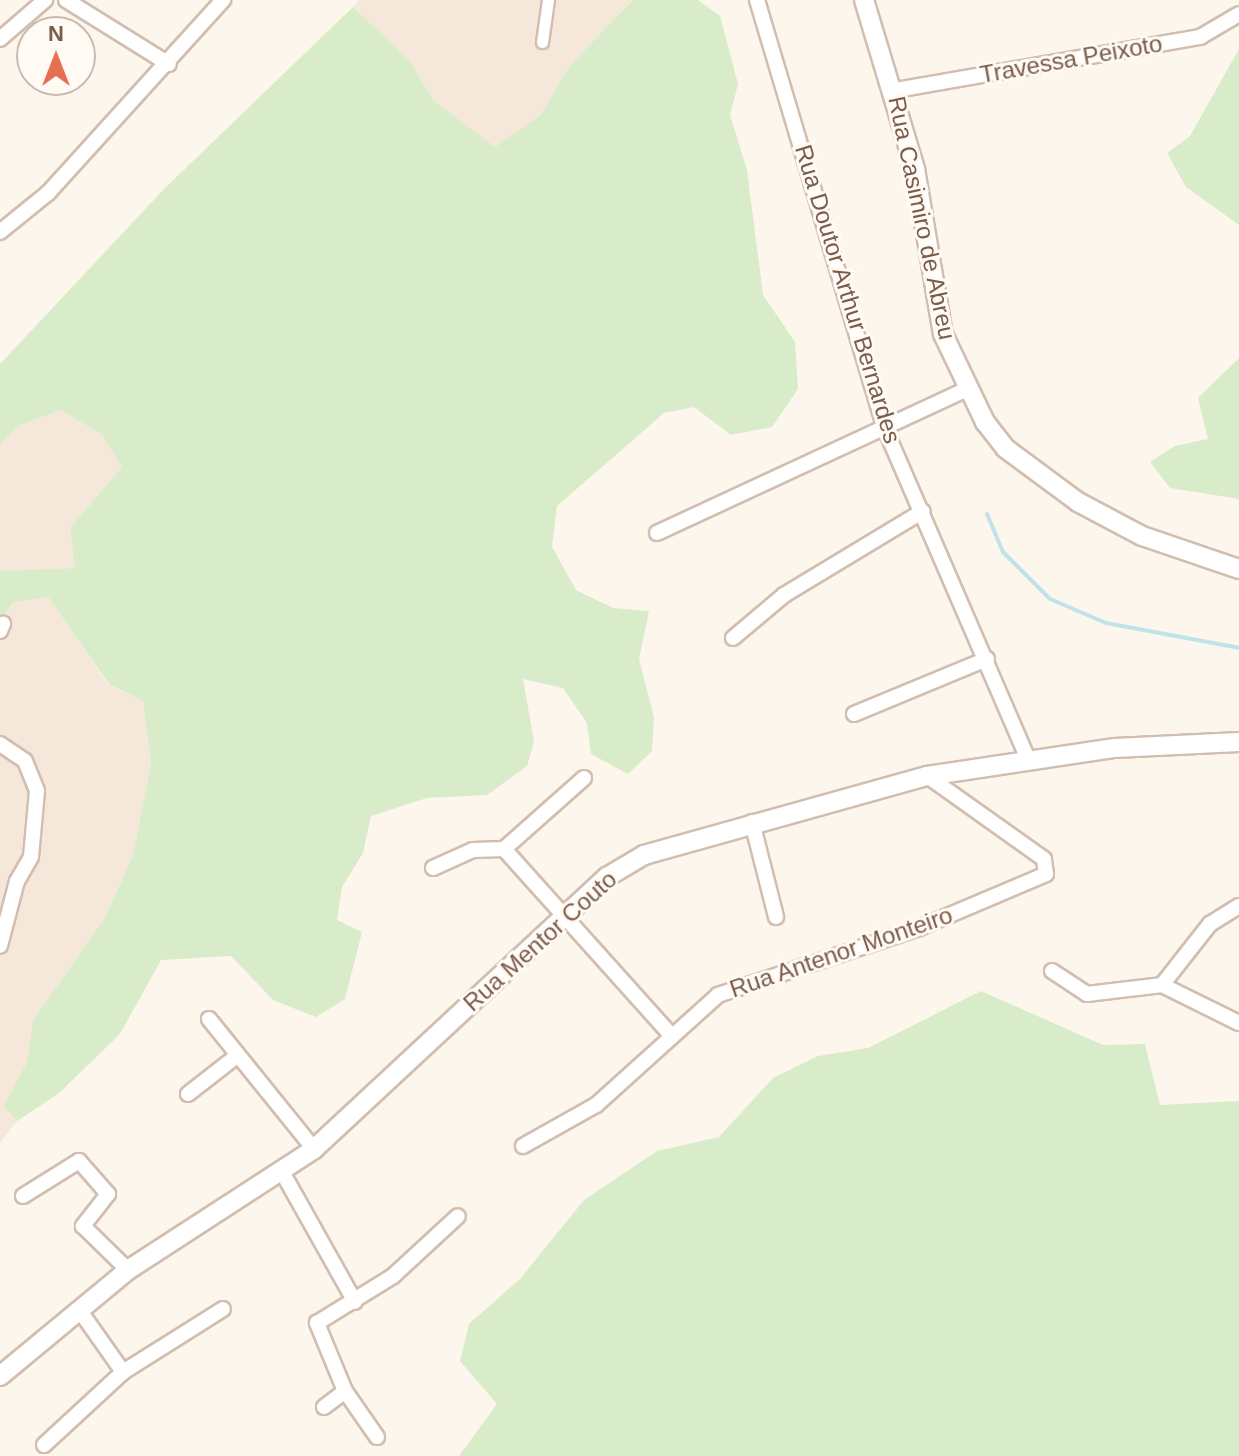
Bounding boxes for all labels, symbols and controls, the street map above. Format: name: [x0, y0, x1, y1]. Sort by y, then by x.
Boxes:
north arrow: [16, 16, 96, 96]
text: N: [48, 21, 64, 46]
street label: Travessa Peixoto: [978, 29, 1164, 89]
street label: Rua Casimiro de Abreu: [882, 93, 962, 343]
street label: Rua Doutor Arthur Bernardes: [789, 141, 907, 447]
street label: Rua Mentor Couto: [457, 865, 623, 1017]
street label: Rua Antenor Monteiro: [725, 900, 957, 1004]

